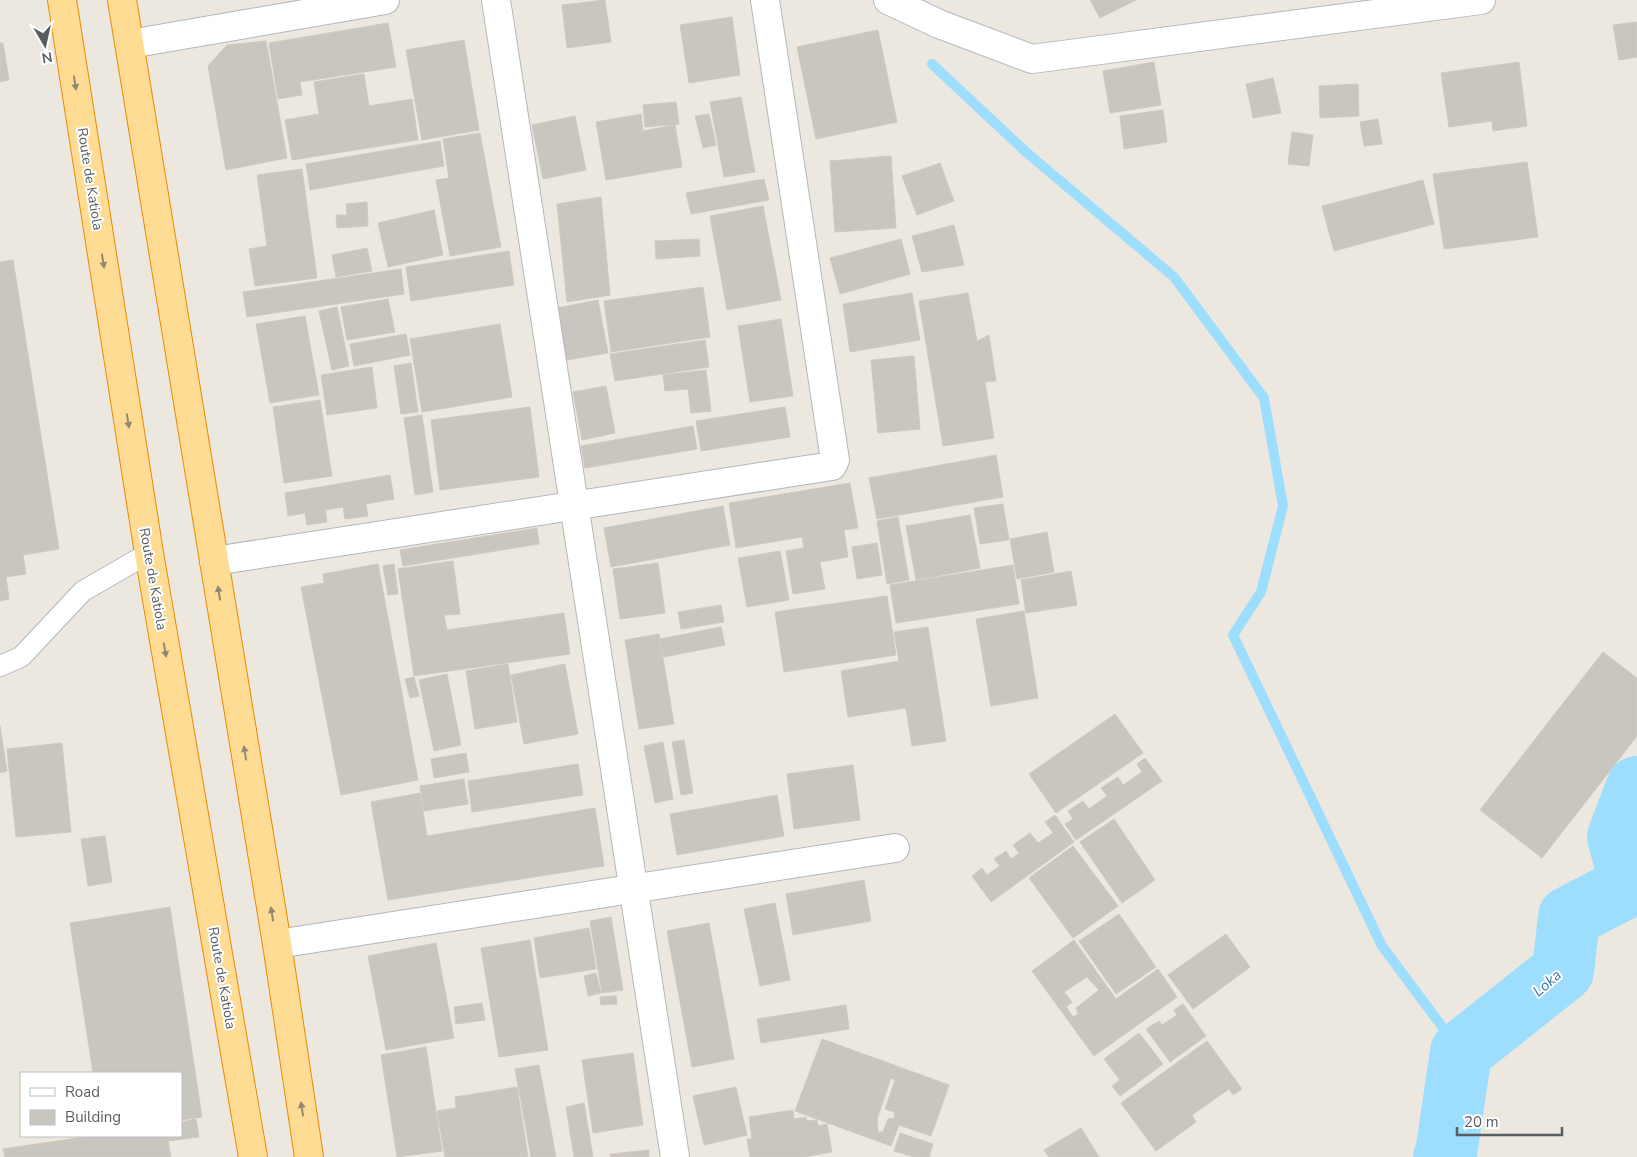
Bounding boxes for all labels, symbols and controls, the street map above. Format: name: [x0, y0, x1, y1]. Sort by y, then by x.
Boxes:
north arrow: [20, 20, 70, 70]
text: N: [40, 47, 54, 68]
one-way arrow: [71, 75, 79, 91]
street label: Route de Katiola: [73, 126, 107, 232]
one-way arrow: [99, 253, 107, 269]
one-way arrow: [124, 413, 132, 429]
street label: Route de Katiola: [135, 526, 171, 632]
one-way arrow: [215, 585, 223, 601]
one-way arrow: [162, 643, 170, 659]
one-way arrow: [241, 745, 249, 761]
one-way arrow: [267, 905, 275, 921]
street label: Route de Katiola: [204, 925, 240, 1031]
water label: Loka: [1528, 965, 1566, 1001]
legend: [20, 1072, 182, 1137]
text: Road: [65, 1082, 100, 1102]
one-way arrow: [298, 1100, 306, 1116]
scale bar: [1457, 1104, 1562, 1136]
text: Building: [65, 1107, 121, 1127]
text: 20 m: [1464, 1112, 1499, 1132]

